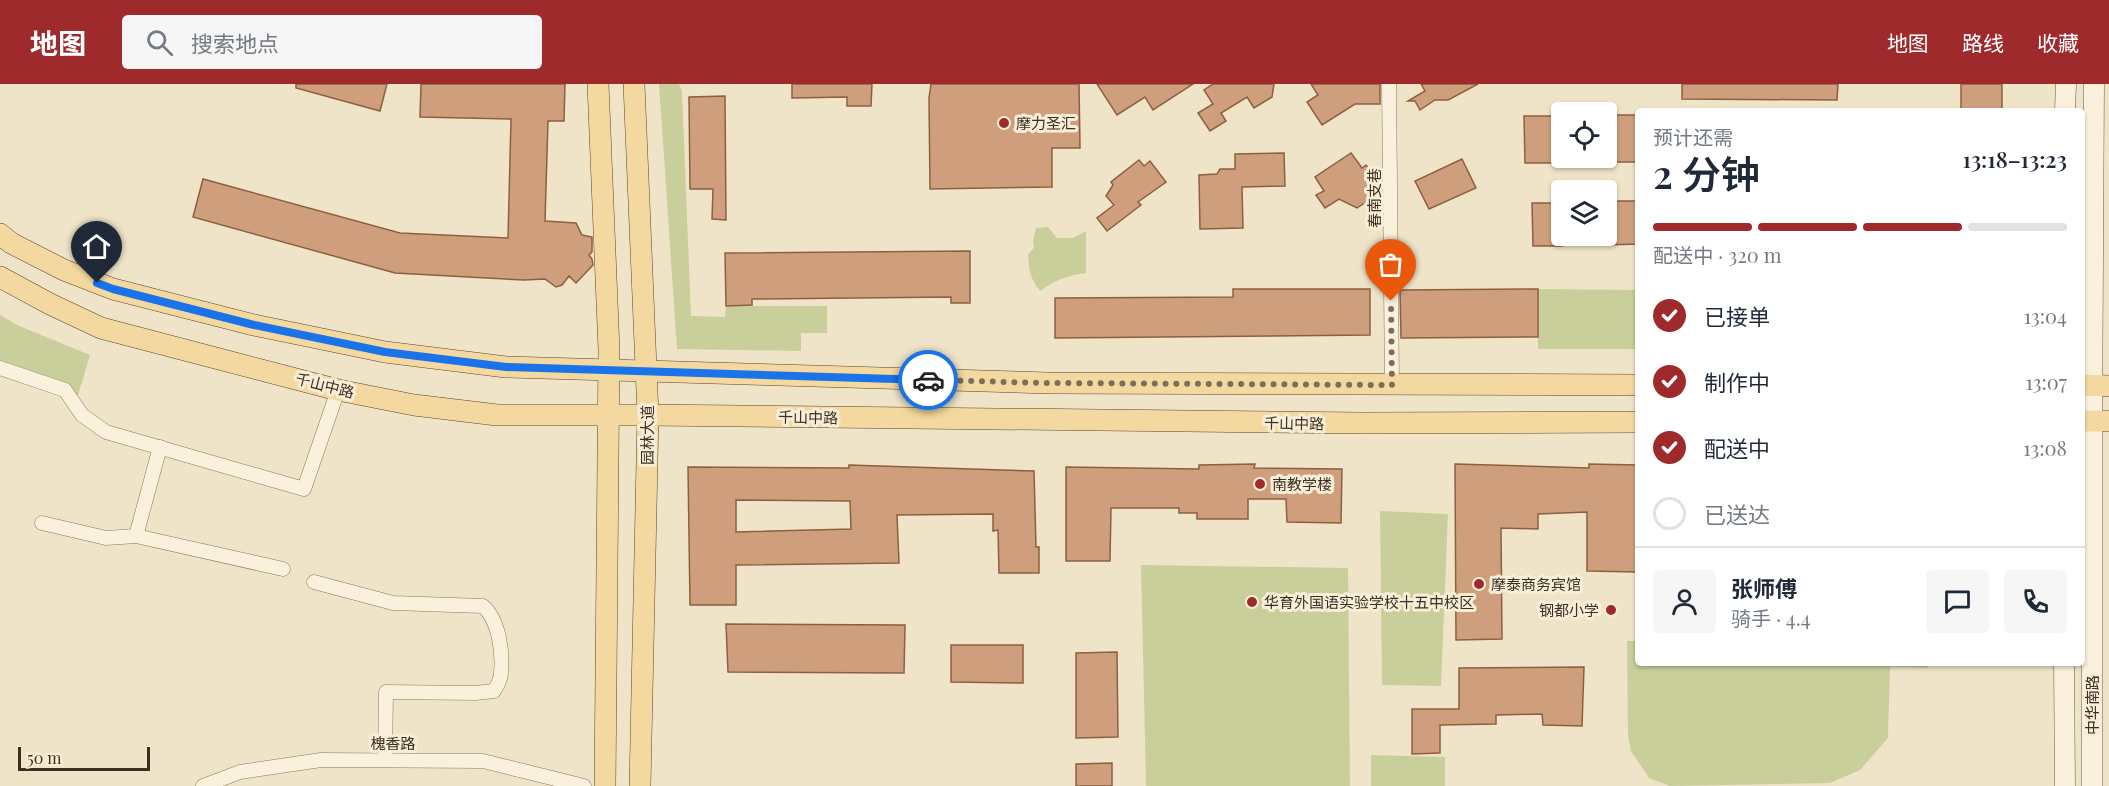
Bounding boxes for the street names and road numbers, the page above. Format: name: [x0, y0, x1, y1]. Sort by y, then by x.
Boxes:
street label: 春南支巷: [1364, 168, 1384, 228]
street label: 千山中路: [293, 368, 357, 402]
street label: 园林大道: [637, 405, 657, 465]
street label: 千山中路: [778, 406, 838, 428]
street label: 千山中路: [1264, 412, 1324, 434]
street label: 中华南路: [2082, 675, 2102, 735]
street label: 槐香路: [370, 733, 416, 753]

